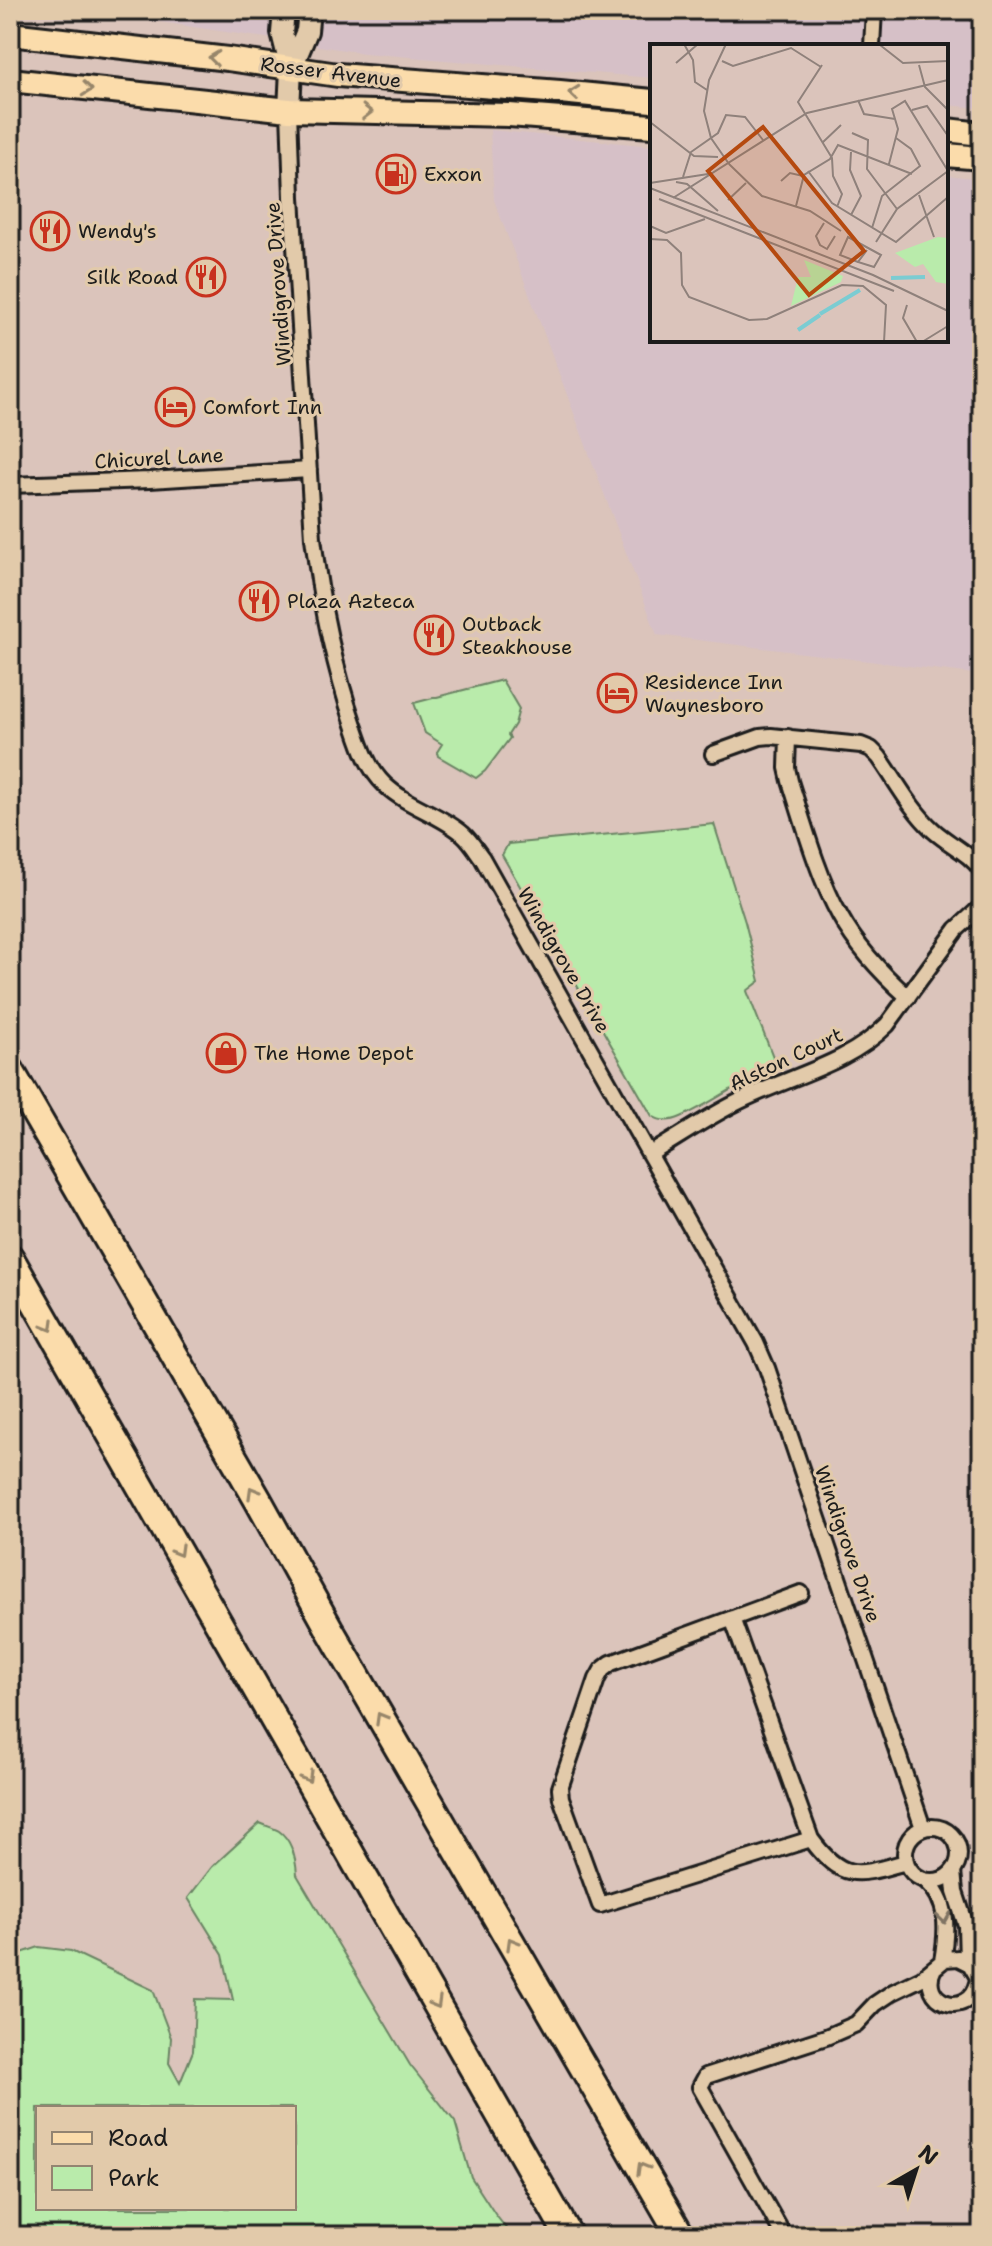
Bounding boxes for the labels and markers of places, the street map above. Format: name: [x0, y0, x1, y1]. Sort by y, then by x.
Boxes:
fuel station icon: Exxon: [375, 153, 417, 195]
place label: Exxon: [424, 161, 482, 187]
restaurant icon: Wendy's: [29, 210, 71, 252]
place label: Wendy's: [78, 218, 157, 244]
restaurant icon: Silk Road: [185, 256, 227, 298]
place label: Silk Road: [87, 264, 178, 290]
hotel icon: Comfort Inn: [154, 386, 196, 428]
place label: Comfort Inn: [203, 394, 322, 420]
restaurant icon: Plaza Azteca: [238, 580, 280, 622]
place label: Plaza Azteca: [287, 588, 415, 614]
place label: Outback Steakhouse: [462, 611, 572, 660]
restaurant icon: Outback Steakhouse: [413, 614, 455, 656]
place label: Residence Inn Waynesboro: [645, 669, 783, 718]
hotel icon: Residence Inn Waynesboro: [596, 672, 638, 714]
shop icon: The Home Depot: [205, 1032, 247, 1074]
place label: The Home Depot: [254, 1040, 414, 1066]

